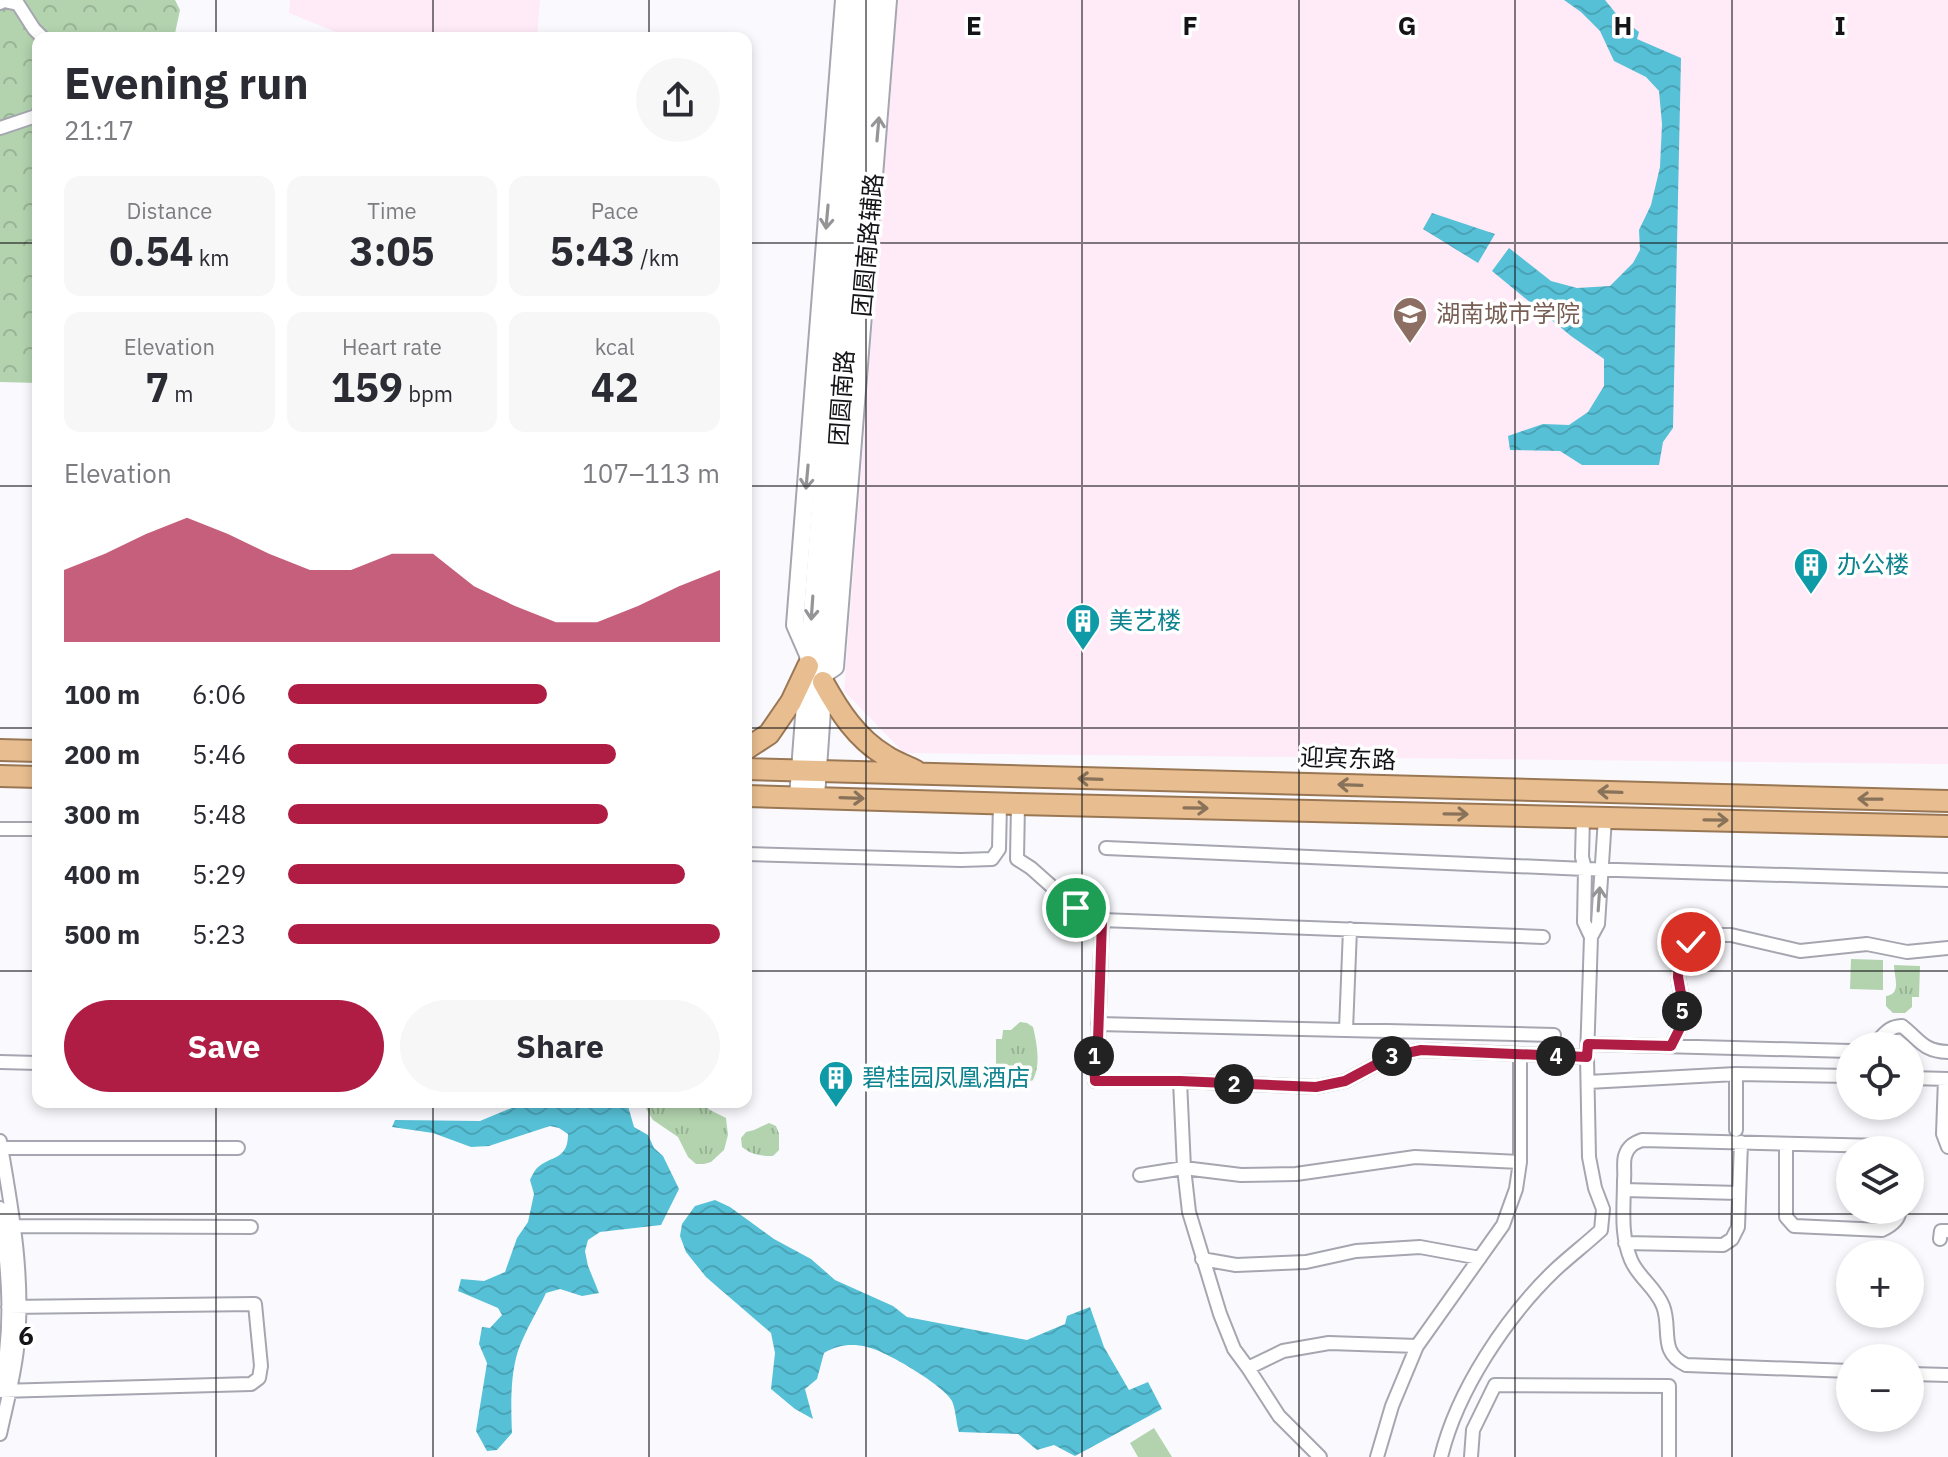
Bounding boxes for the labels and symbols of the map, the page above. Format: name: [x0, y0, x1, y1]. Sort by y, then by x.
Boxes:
text: E: [966, 8, 982, 42]
text: F: [1182, 8, 1198, 42]
text: G: [1398, 8, 1416, 42]
text: H: [1614, 8, 1632, 42]
text: I: [1834, 8, 1846, 42]
one-way arrow: [870, 116, 885, 143]
street label: 团圆南路辅路: [845, 172, 889, 318]
one-way arrow: [819, 203, 834, 230]
school or university icon: 湖南城市学院: [1391, 295, 1429, 345]
place label: 湖南城市学院: [1436, 297, 1580, 329]
street label: 团圆南路: [822, 349, 860, 447]
one-way arrow: [799, 463, 814, 489]
building icon: 办公楼: [1792, 546, 1830, 596]
place label: 办公楼: [1837, 548, 1909, 580]
one-way arrow: [804, 594, 819, 621]
building icon: 美艺楼: [1064, 602, 1102, 652]
place label: 美艺楼: [1109, 604, 1181, 636]
street label: 迎宾东路: [1300, 740, 1397, 776]
one-way arrow: [1077, 771, 1104, 786]
one-way arrow: [1337, 778, 1364, 793]
one-way arrow: [1597, 785, 1624, 800]
one-way arrow: [838, 791, 865, 806]
one-way arrow: [1857, 791, 1884, 806]
one-way arrow: [1182, 800, 1209, 816]
one-way arrow: [1442, 807, 1469, 822]
one-way arrow: [1702, 813, 1729, 828]
pin: [1042, 874, 1110, 942]
one-way arrow: [1592, 886, 1607, 913]
pin: [1657, 908, 1725, 976]
pin: 5: [1662, 991, 1702, 1031]
pin: 1: [1074, 1036, 1114, 1076]
pin: 3: [1372, 1036, 1412, 1076]
pin: 4: [1536, 1036, 1576, 1076]
building icon: 碧桂园凤凰酒店: [817, 1059, 855, 1109]
place label: 碧桂园凤凰酒店: [862, 1061, 1030, 1093]
pin: 2: [1214, 1064, 1254, 1104]
text: 6: [18, 1318, 34, 1352]

